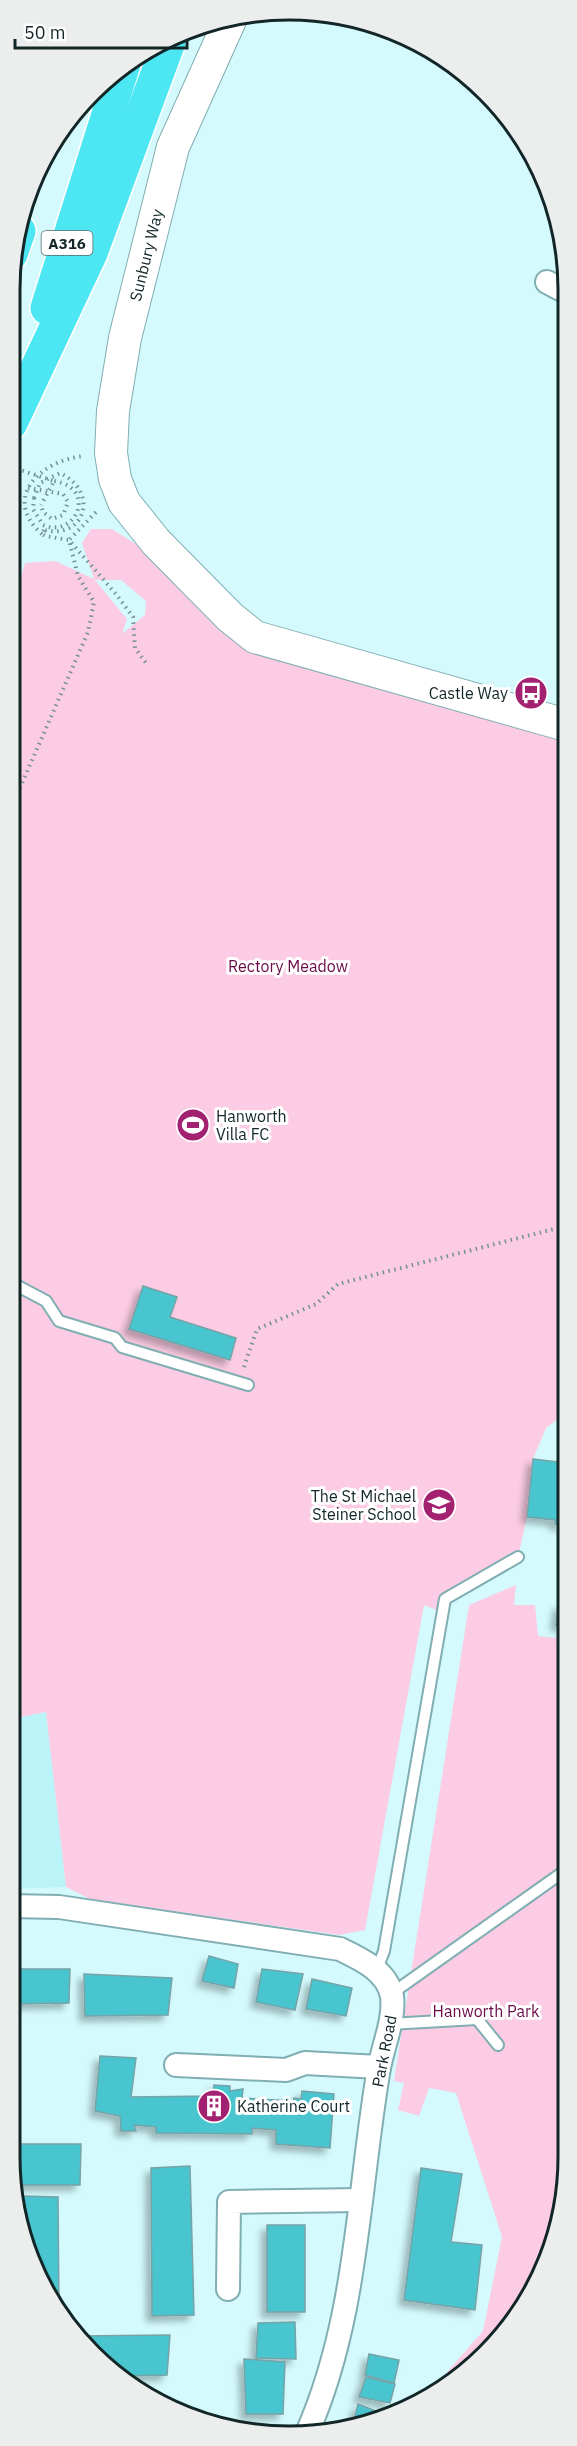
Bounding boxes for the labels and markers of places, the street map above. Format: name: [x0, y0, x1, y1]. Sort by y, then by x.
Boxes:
bus stop icon: Castle Way: [513, 675, 549, 711]
place label: Castle Way: [429, 683, 508, 703]
place label: Hanworth Villa FC: [216, 1106, 287, 1144]
sports icon: Hanworth Villa FC: [175, 1107, 211, 1143]
place label: The St Michael Steiner School: [311, 1486, 416, 1524]
school or university icon: The St Michael Steiner School: [421, 1487, 457, 1523]
building icon: Katherine Court: [196, 2088, 232, 2124]
place label: Katherine Court: [237, 2096, 350, 2116]

